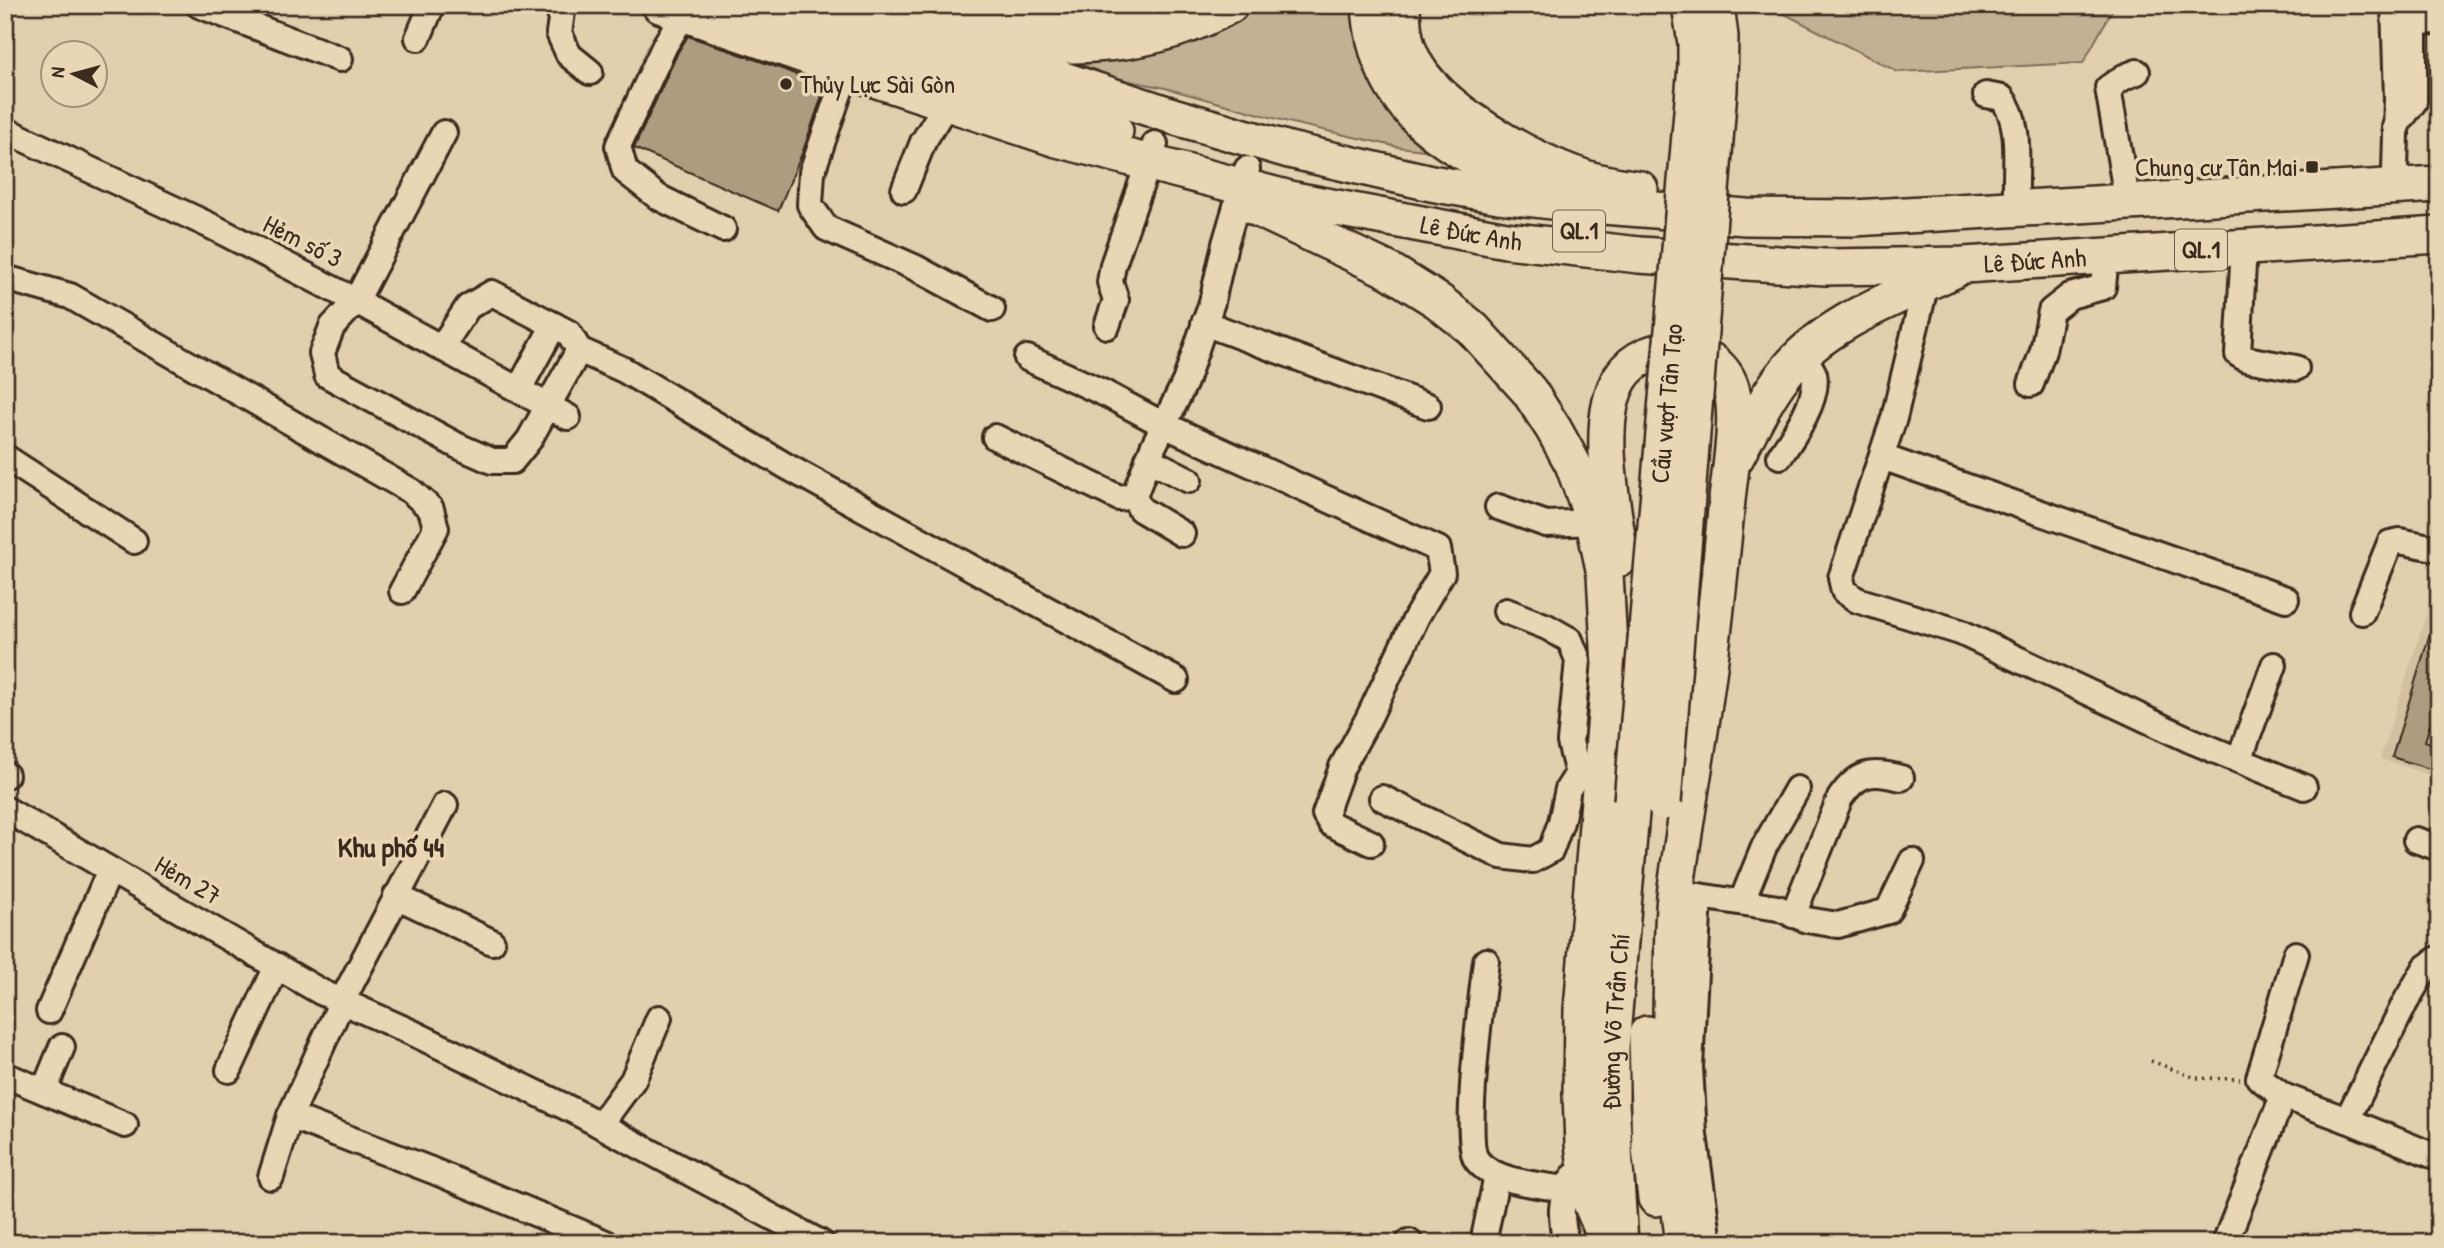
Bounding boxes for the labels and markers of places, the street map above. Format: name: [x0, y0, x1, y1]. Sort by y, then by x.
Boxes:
place label: Thủy Lực Sài Gòn: [800, 66, 955, 101]
marker: Thủy Lực Sài Gòn: [778, 76, 794, 92]
place label: Chung cư Tân Mai: [2135, 149, 2298, 184]
marker: Chung cư Tân Mai: [2304, 159, 2320, 175]

